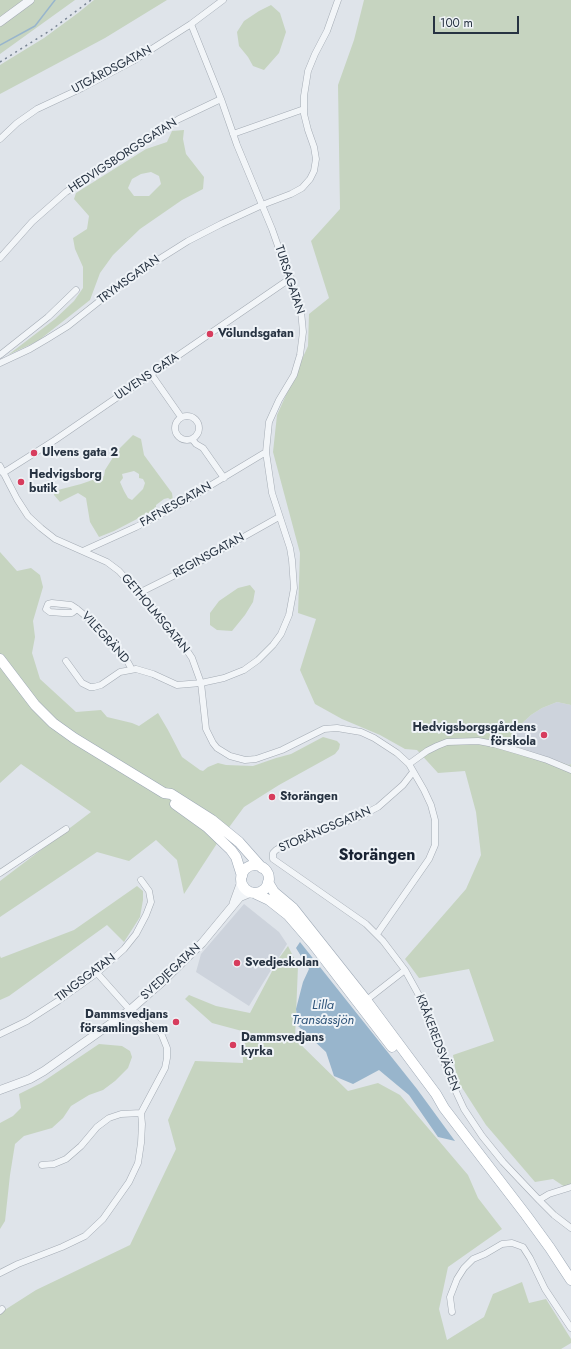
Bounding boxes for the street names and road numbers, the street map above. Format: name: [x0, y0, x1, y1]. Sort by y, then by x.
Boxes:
street label: UTGÅRDSGATAN: [70, 43, 154, 97]
street label: HEDVIGSBORGSGATAN: [66, 116, 180, 196]
street label: TURSAGATAN: [271, 244, 307, 316]
street label: TRYMSGATAN: [95, 253, 163, 307]
street label: ULVENS GATA: [112, 350, 182, 404]
street label: FAFNESGATAN: [138, 480, 214, 530]
street label: REGINSGATAN: [171, 531, 247, 581]
street label: GETHOLMSGATAN: [118, 572, 192, 656]
street label: VILEGRÄND: [78, 609, 132, 667]
street label: STORÄNGSGATAN: [277, 804, 373, 856]
street label: SVEDJEGATAN: [138, 941, 204, 1003]
street label: TINGSGATAN: [53, 951, 119, 1005]
street label: KRÅKEREDSVÄGEN: [412, 993, 462, 1093]

